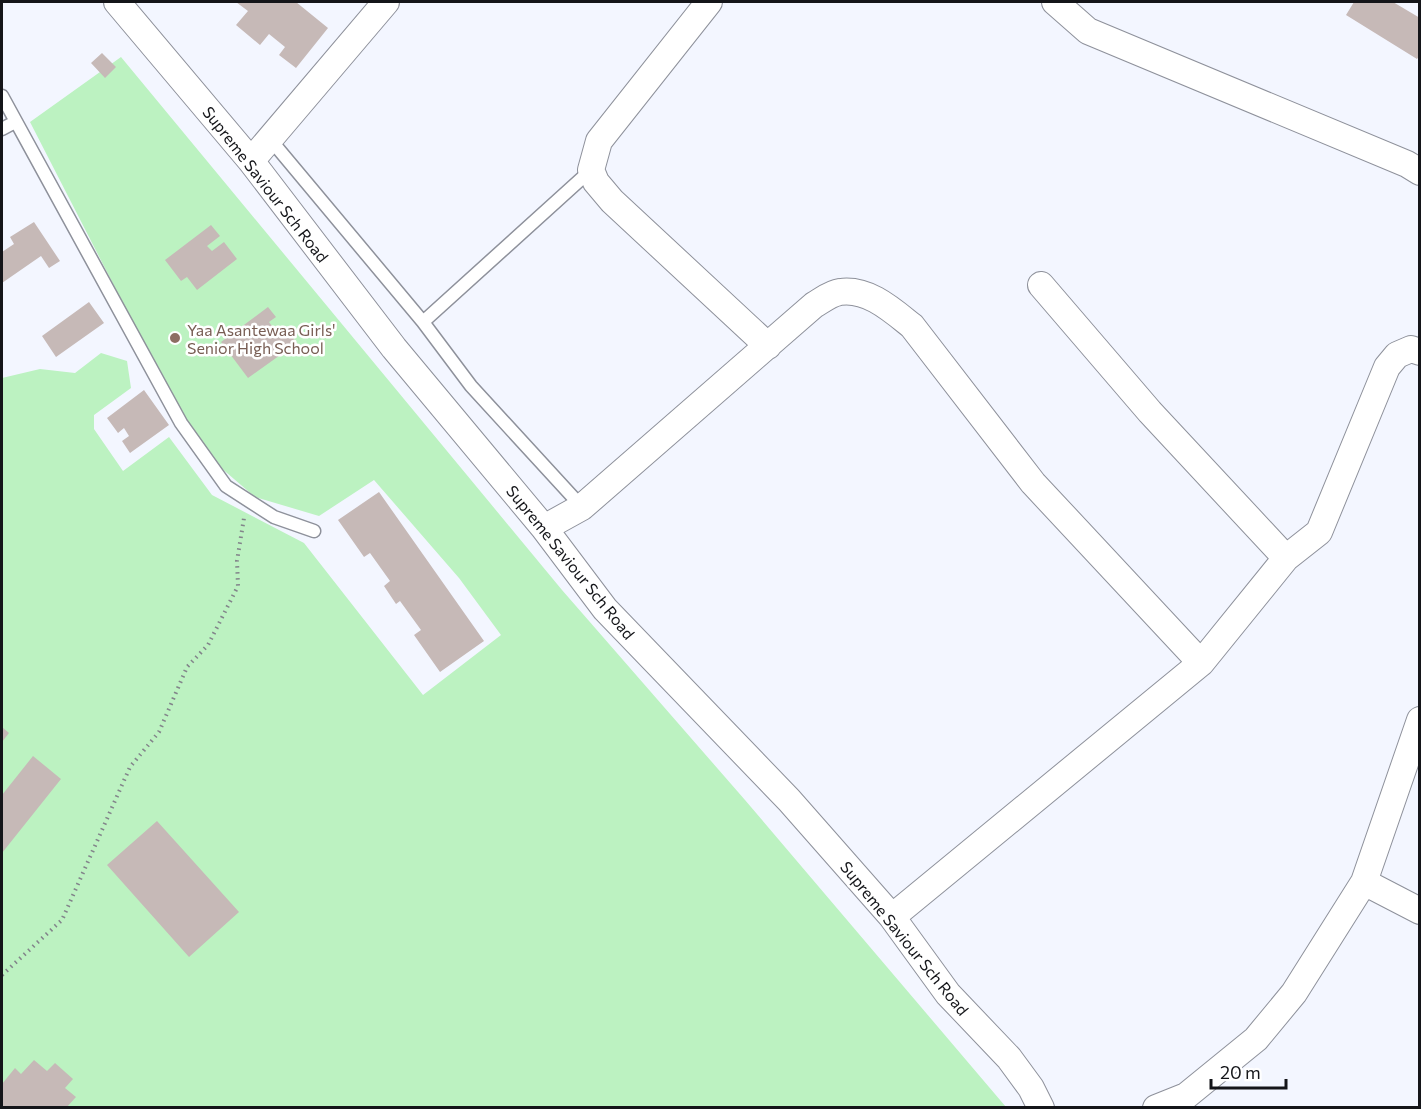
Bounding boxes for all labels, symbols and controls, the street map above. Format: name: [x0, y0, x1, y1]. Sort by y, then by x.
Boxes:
street label: Supreme Saviour Sch Road: [199, 102, 333, 266]
place label: Yaa Asantewaa Girls' Senior High School: [187, 320, 335, 357]
marker: Yaa Asantewaa Girls' Senior High School: [168, 331, 182, 345]
street label: Supreme Saviour Sch Road: [503, 481, 639, 643]
street label: Supreme Saviour Sch Road: [837, 857, 973, 1019]
scale bar: [1211, 1052, 1286, 1090]
text: 20 m: [1220, 1061, 1261, 1083]

